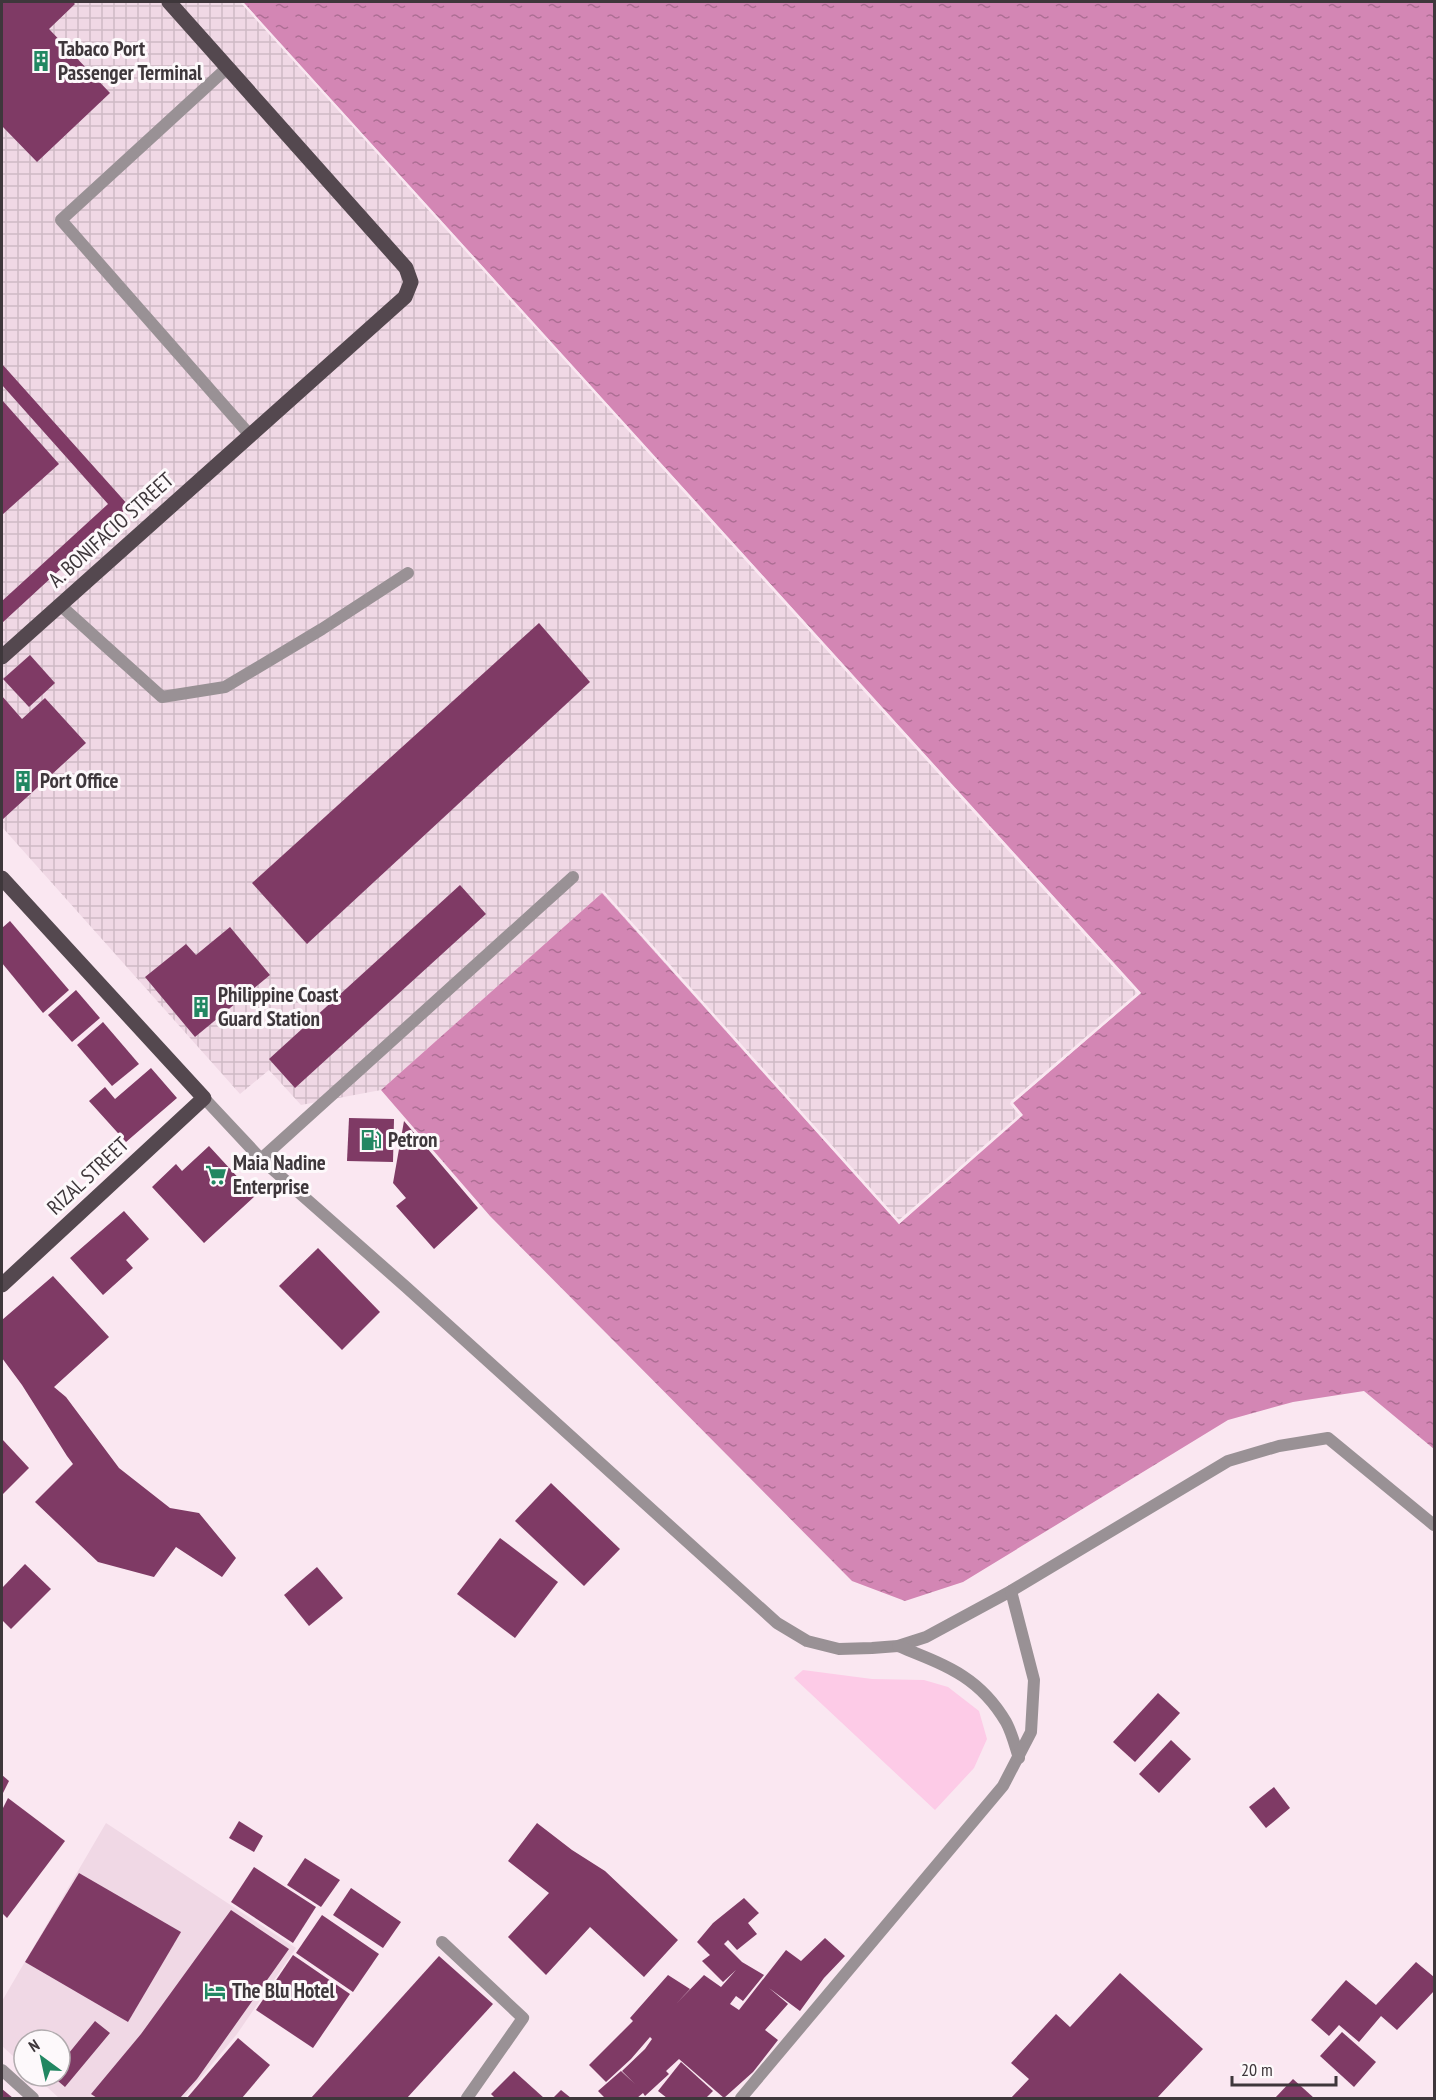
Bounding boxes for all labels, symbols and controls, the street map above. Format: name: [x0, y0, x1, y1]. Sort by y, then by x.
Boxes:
place label: Tabaco Port Passenger Terminal: [58, 35, 203, 86]
building icon: Tabaco Port Passenger Terminal: [29, 49, 53, 73]
street label: A. BONIFACIO STREET: [42, 466, 179, 593]
place label: Port Office: [40, 767, 119, 794]
building icon: Port Office: [11, 769, 35, 793]
place label: Philippine Coast Guard Station: [218, 981, 338, 1032]
building icon: Philippine Coast Guard Station: [189, 995, 213, 1019]
place label: Petron: [388, 1126, 437, 1153]
fuel station icon: Petron: [359, 1128, 383, 1152]
street label: RIZAL STREET: [41, 1131, 135, 1220]
place label: Maia Nadine Enterprise: [233, 1149, 326, 1200]
supermarket icon: Maia Nadine Enterprise: [204, 1163, 228, 1187]
place label: The Blu Hotel: [232, 1977, 335, 2004]
hotel icon: The Blu Hotel: [203, 1979, 227, 2003]
north arrow: [12, 2028, 72, 2088]
text: N: [25, 2035, 43, 2056]
scale bar: [1232, 2049, 1336, 2087]
text: 20 m: [1241, 2058, 1273, 2081]

